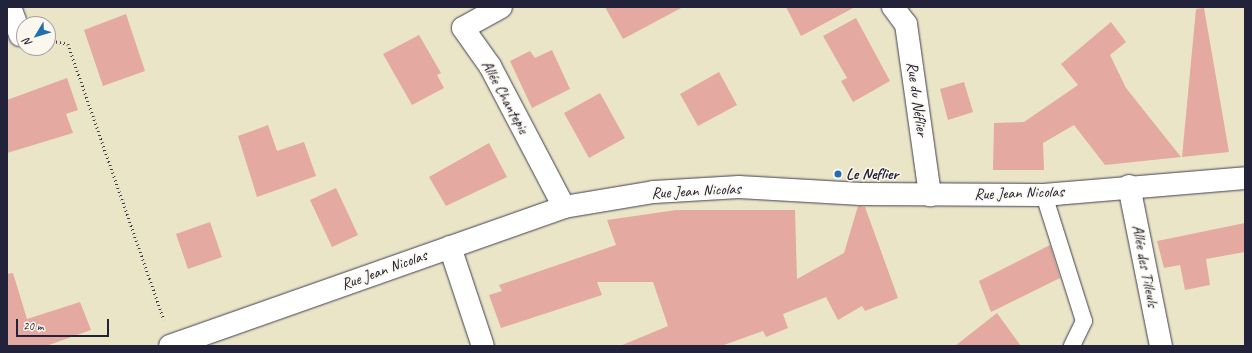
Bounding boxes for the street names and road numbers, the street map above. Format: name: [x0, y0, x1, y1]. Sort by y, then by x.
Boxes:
street label: Allée Chantepie: [477, 57, 533, 137]
street label: Rue du Néflier: [902, 60, 932, 138]
street label: Rue Jean Nicolas: [651, 179, 741, 203]
street label: Rue Jean Nicolas: [974, 182, 1064, 204]
street label: Allée des Tilleuls: [1128, 223, 1162, 309]
street label: Rue Jean Nicolas: [339, 246, 429, 294]

